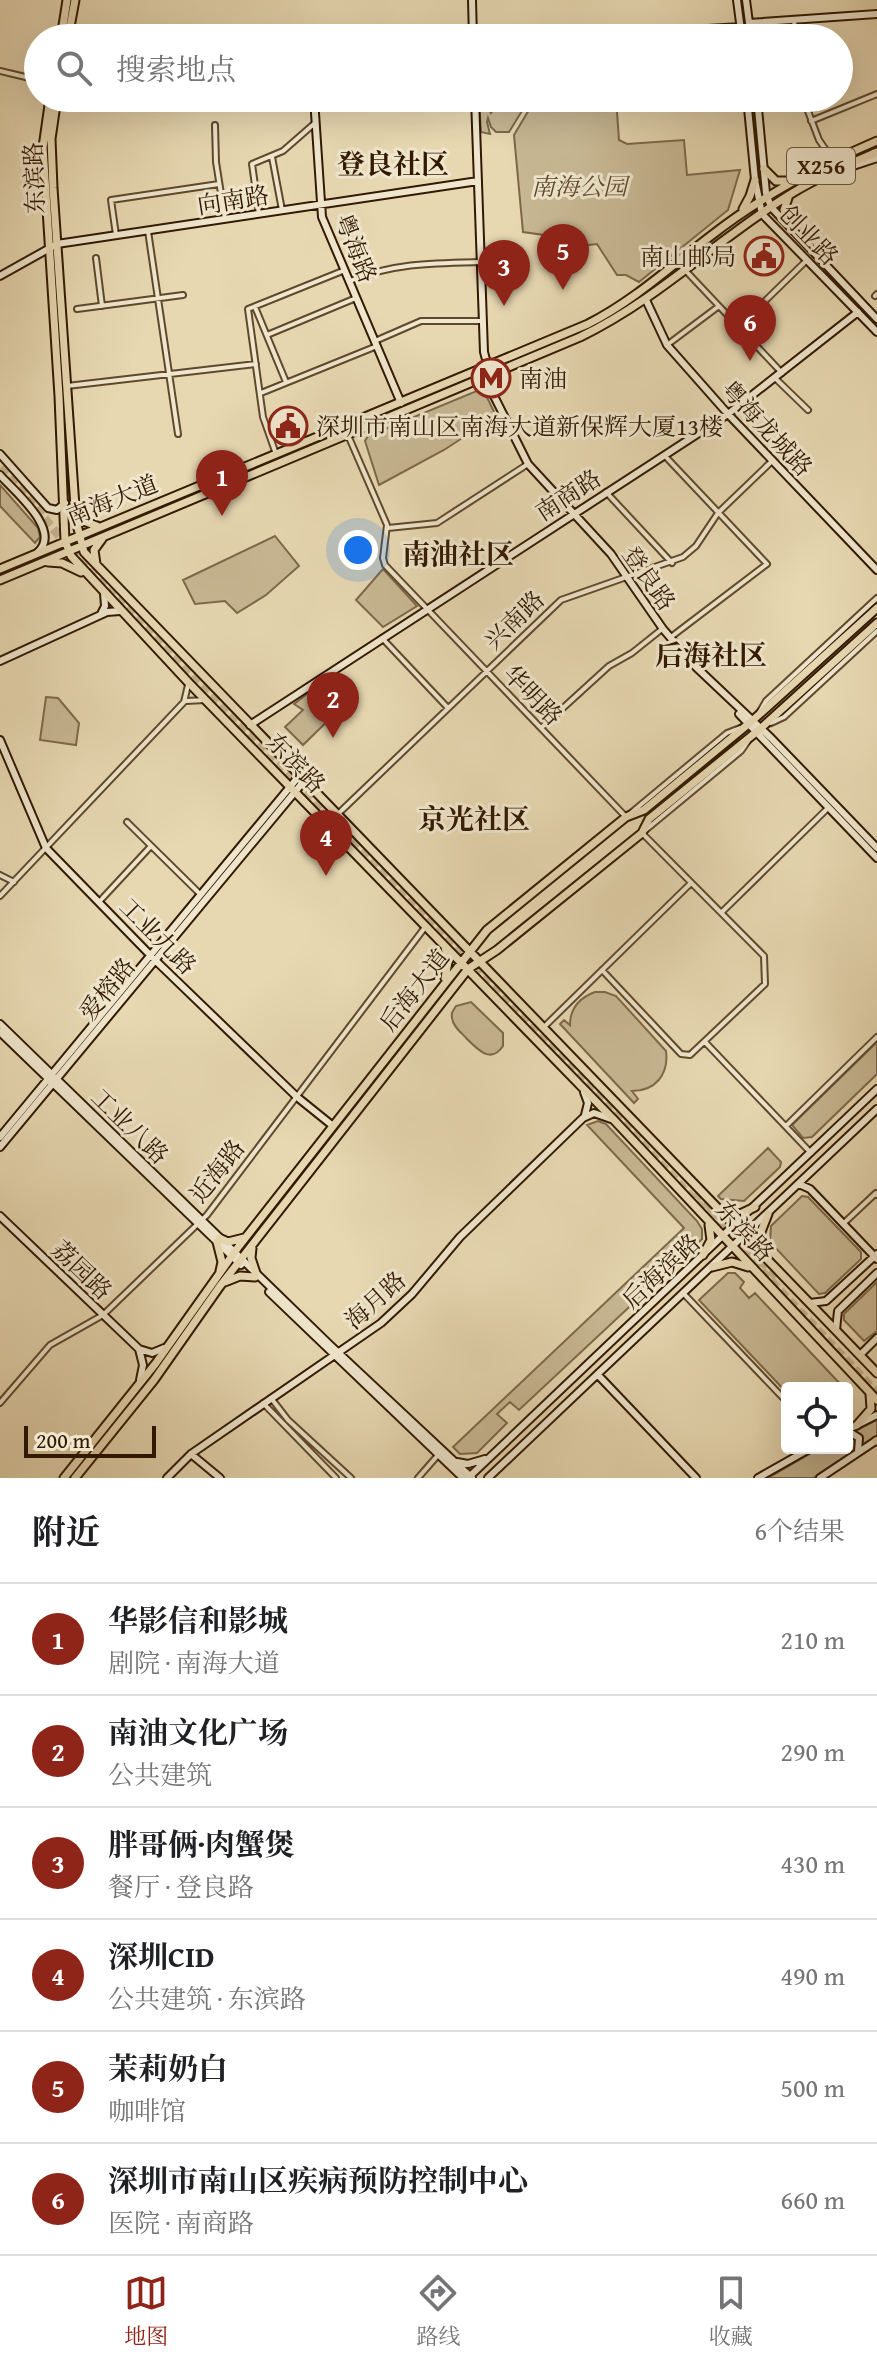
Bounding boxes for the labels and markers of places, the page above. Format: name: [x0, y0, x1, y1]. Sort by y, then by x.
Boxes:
pin: 5: [537, 224, 589, 290]
public building icon: 南山邮局: [743, 235, 785, 277]
place label: 南山邮局: [640, 239, 736, 274]
pin: 3: [478, 240, 530, 306]
pin: 6: [724, 295, 776, 361]
metro station icon: 南油: [470, 357, 512, 399]
place label: 南油: [519, 361, 567, 396]
public building icon: 深圳市南山区南海大道新保辉大厦13楼: [267, 405, 309, 447]
place label: 深圳市南山区南海大道新保辉大厦13楼: [316, 409, 723, 444]
pin: 1: [196, 450, 248, 516]
pin: 2: [307, 672, 359, 738]
pin: 4: [300, 810, 352, 876]

